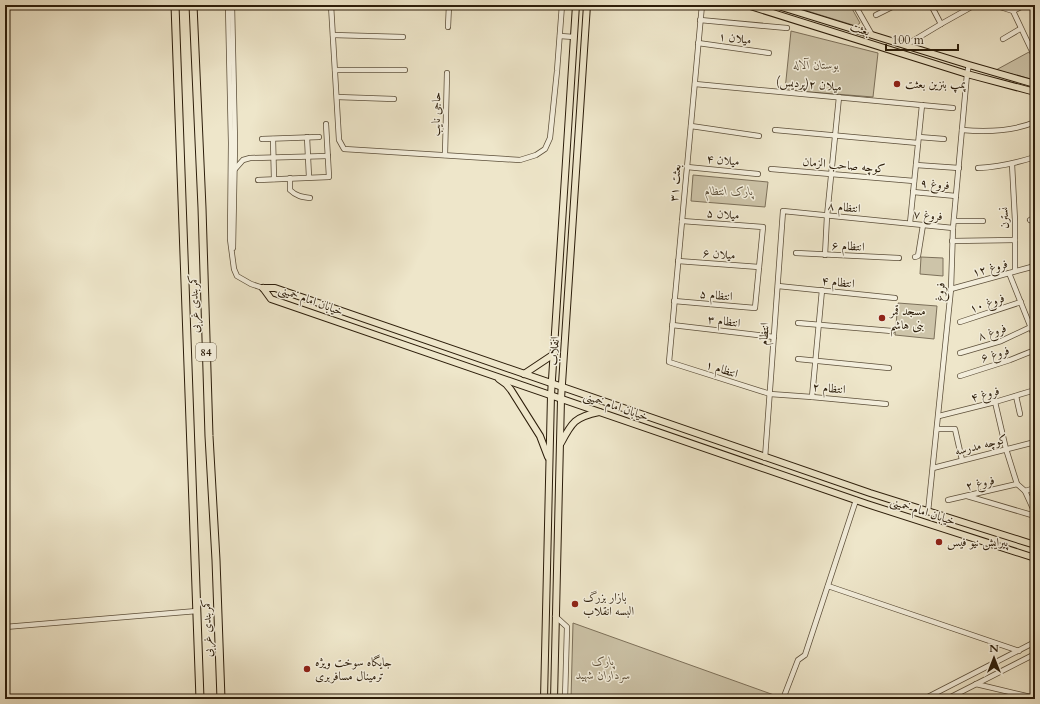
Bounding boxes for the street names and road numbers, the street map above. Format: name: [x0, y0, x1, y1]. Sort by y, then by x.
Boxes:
street label: بعثت: [848, 18, 872, 40]
street label: میلان ۱: [718, 28, 752, 48]
street label: میلان ۲(پردیس): [775, 73, 843, 96]
street label: حاجی نایب: [428, 92, 444, 136]
street label: میلان ۴: [706, 151, 740, 169]
street label: کوچه صاحب الزمان: [802, 153, 886, 178]
street label: بعثت ۳۱: [665, 164, 685, 202]
street label: فروغ ۹: [919, 175, 950, 196]
street label: انتظام ۸: [827, 198, 861, 219]
street label: میلان ۵: [706, 205, 740, 223]
street label: فروغ ۷: [912, 206, 943, 227]
street label: نسترن: [996, 206, 1012, 229]
street label: انتظام ۶: [831, 237, 865, 258]
street label: میلان ۶: [702, 245, 736, 263]
street label: فروغ ۱۲: [970, 256, 1010, 283]
street label: انتظام ۴: [820, 272, 856, 295]
street label: کمربندی غربی: [185, 274, 204, 334]
street label: خیابان امام خمینی: [275, 281, 346, 322]
street label: فروغ: [931, 282, 952, 302]
street label: انتظام ۵: [699, 286, 733, 307]
street label: فروغ ۱۰: [967, 290, 1008, 319]
street label: انتظام ۳: [706, 311, 742, 334]
street label: فروغ ۸: [976, 320, 1009, 347]
street label: انتظام: [755, 322, 776, 346]
street label: انقلاب: [545, 336, 563, 366]
street label: فروغ ۶: [979, 342, 1012, 369]
road number: 84: [196, 343, 216, 361]
street label: انتظام ۱: [703, 356, 741, 385]
street label: انتظام ۲: [812, 379, 846, 400]
street label: فروغ ۴: [969, 382, 1002, 408]
street label: خیابان امام خمینی: [580, 387, 651, 427]
street label: کوچه مدرسه: [953, 431, 1009, 460]
street label: فروغ ۲: [964, 472, 997, 497]
street label: خیابان امام خمینی: [887, 493, 958, 532]
street label: کمربندی غربی: [198, 598, 217, 658]

